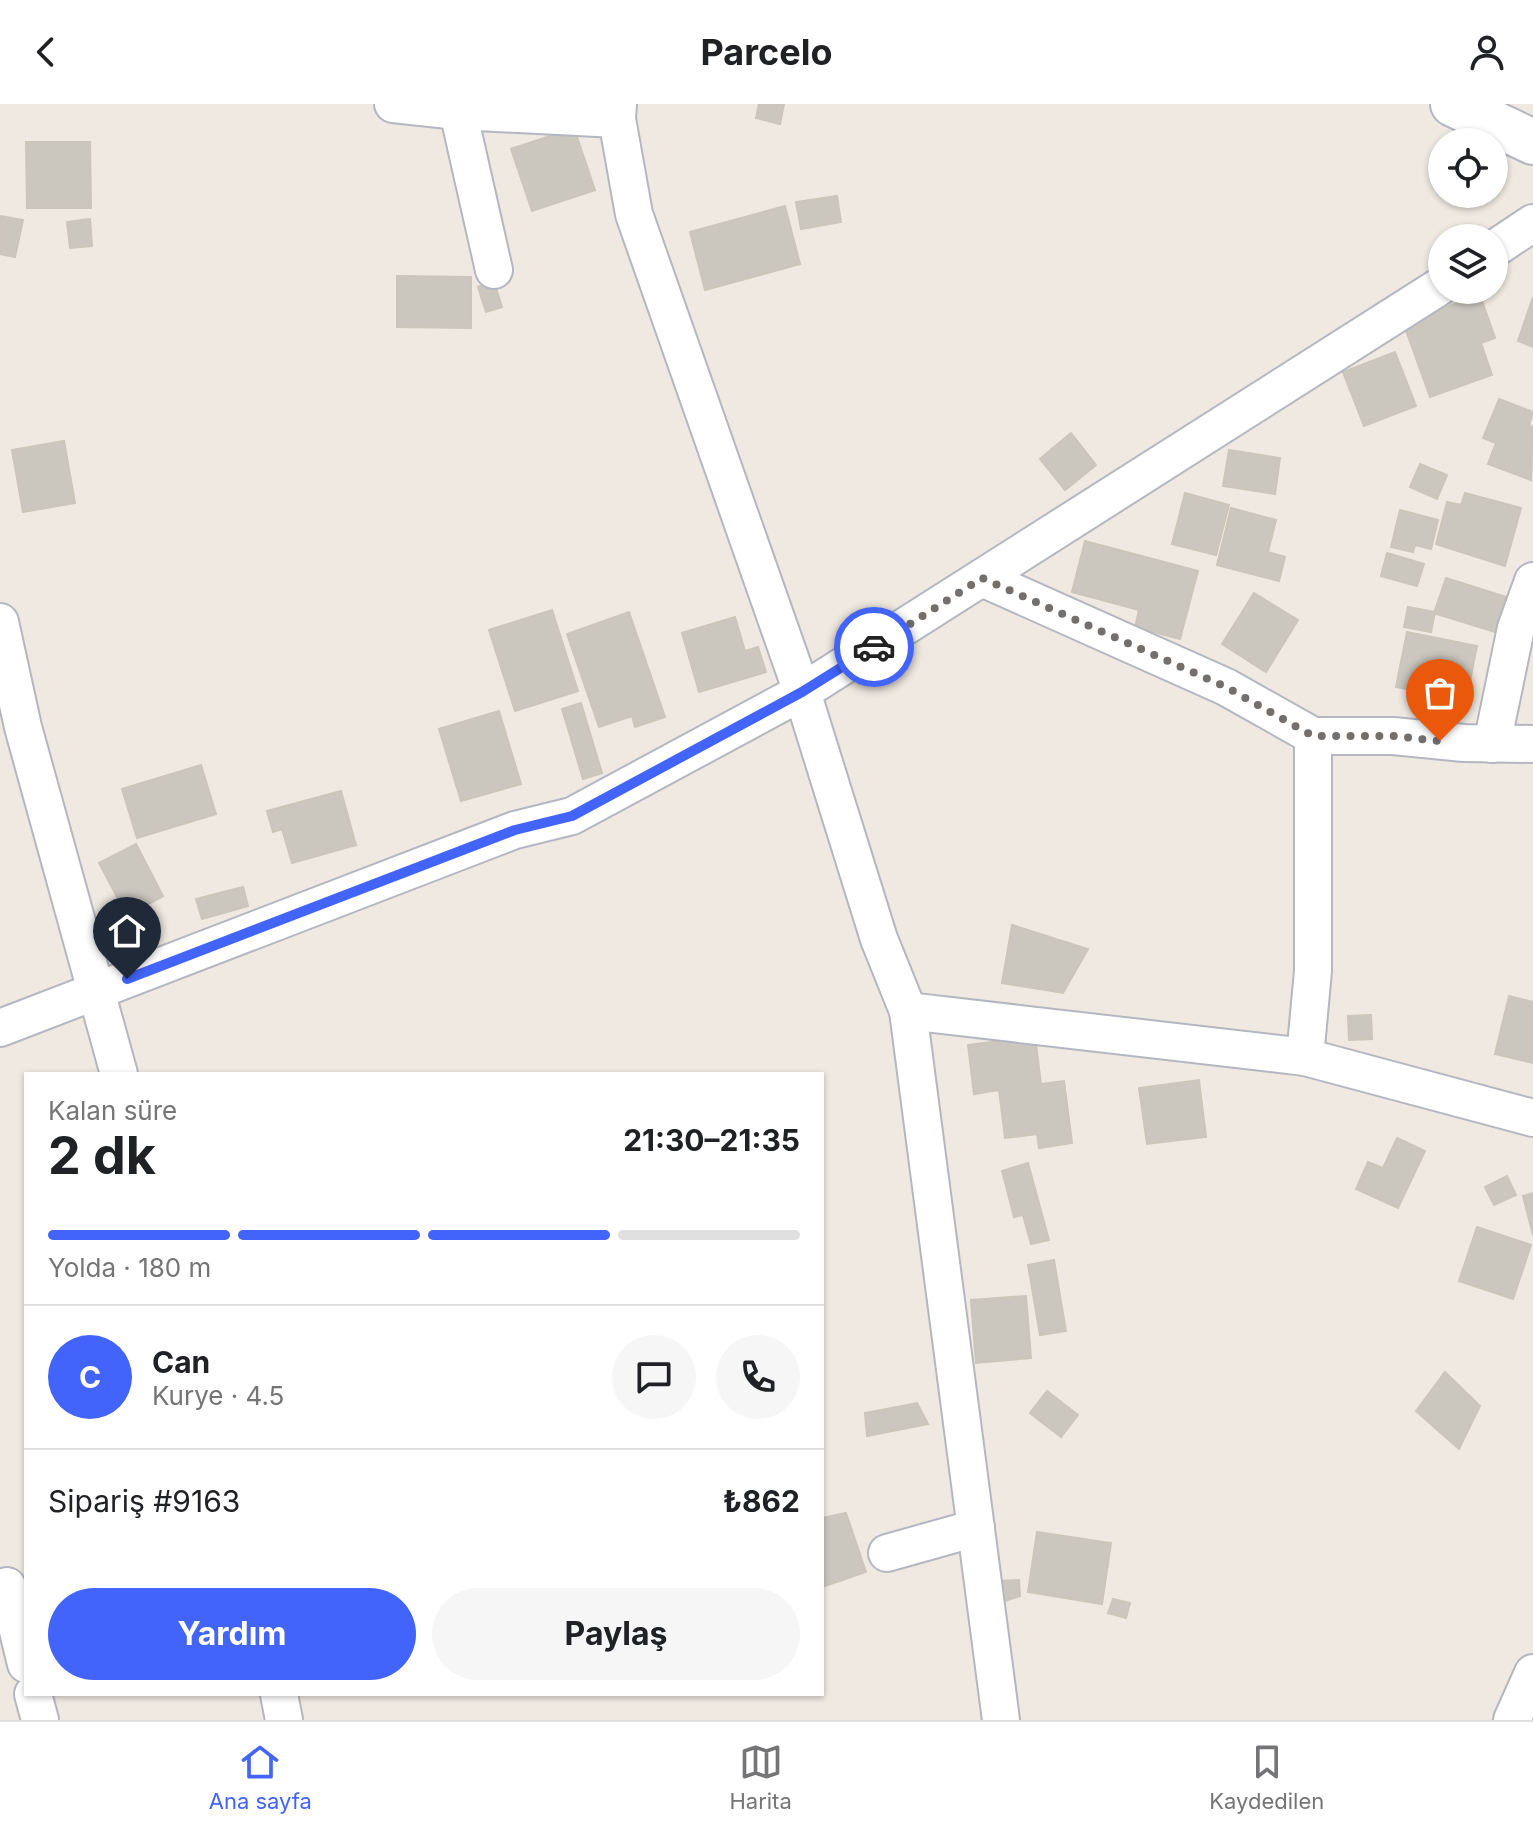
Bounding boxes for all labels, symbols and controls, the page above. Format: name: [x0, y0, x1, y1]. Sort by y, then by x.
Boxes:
icon: back: [24, 30, 68, 74]
text: Parcelo: [700, 30, 833, 74]
icon: person: [1465, 30, 1509, 74]
map controls: [1428, 128, 1508, 304]
button: locate: [1428, 128, 1508, 208]
button: layers: [1428, 224, 1508, 304]
courier: [834, 607, 914, 687]
icon: car: [852, 625, 896, 669]
pin: [1406, 659, 1474, 741]
icon: bag: [1418, 671, 1462, 715]
pin: [93, 897, 161, 979]
icon: home: [105, 909, 149, 953]
text: Kalan süre: [48, 1095, 177, 1126]
text: 21:30–21:35: [623, 1122, 800, 1158]
text: 2 dk: [48, 1124, 156, 1187]
text: Yolda · 180 m: [48, 1252, 211, 1283]
button: chat: [612, 1335, 696, 1419]
button: phone: [716, 1335, 800, 1419]
text: Can: [152, 1344, 210, 1380]
text: C: [79, 1359, 101, 1395]
text: Kurye · 4.5: [152, 1380, 284, 1411]
text: Sipariş #9163: [48, 1483, 240, 1519]
text: ₺862: [723, 1483, 800, 1519]
button: Yardım: [48, 1588, 416, 1680]
button: Paylaş: [432, 1588, 800, 1680]
tab: Ana sayfa: [209, 1740, 312, 1814]
tab: Harita: [729, 1740, 792, 1814]
tab: Kaydedilen: [1209, 1740, 1324, 1814]

